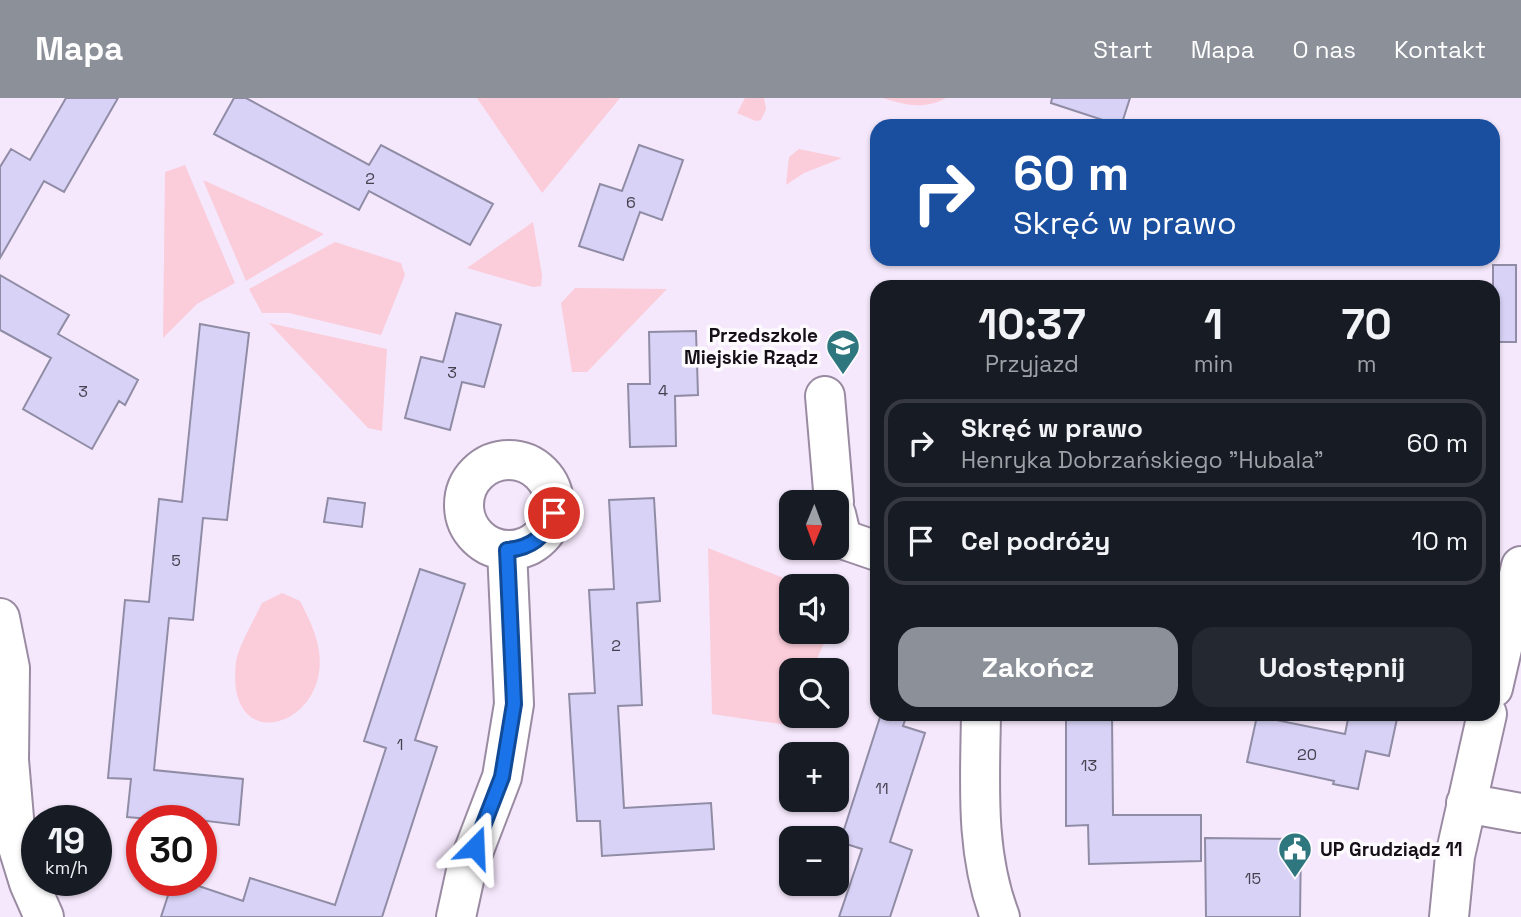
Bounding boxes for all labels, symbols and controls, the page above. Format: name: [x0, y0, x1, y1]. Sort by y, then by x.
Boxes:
text: Mapa: [35, 28, 123, 70]
text: Start: [1093, 34, 1153, 65]
text: Mapa: [1191, 34, 1255, 65]
text: O nas: [1293, 34, 1356, 65]
text: Kontakt: [1394, 34, 1486, 65]
text: 60 m: [1013, 142, 1129, 204]
icon: right: [898, 147, 989, 238]
house number: 2: [365, 168, 375, 189]
house number: 6: [626, 192, 636, 213]
text: Skręć w prawo: [1013, 203, 1237, 243]
text: 10:37: [978, 298, 1086, 351]
text: 1: [1204, 298, 1223, 351]
text: 70: [1342, 298, 1392, 351]
place label: Przedszkole Miejskie Rządz: [684, 323, 818, 370]
school or university icon: Przedszkole Miejskie Rządz: [824, 327, 862, 376]
text: Przyjazd: [985, 349, 1079, 379]
text: min: [1194, 349, 1233, 379]
text: m: [1357, 349, 1377, 379]
house number: 3: [447, 362, 457, 383]
house number: 4: [658, 380, 668, 401]
house number: 3: [78, 381, 88, 402]
text: Skręć w prawo: [961, 411, 1143, 445]
icon: right: [902, 424, 940, 462]
text: 60 m: [1406, 426, 1468, 460]
text: Henryka Dobrzańskiego "Hubala": [961, 445, 1324, 475]
pin: [524, 483, 584, 543]
north arrow: [779, 490, 849, 560]
map controls: [779, 490, 849, 896]
icon: arrive: [535, 494, 573, 532]
icon: arrive: [902, 522, 940, 560]
text: Cel podróży: [961, 524, 1110, 558]
text: 10 m: [1411, 524, 1468, 558]
house number: 5: [171, 550, 181, 571]
button: sound: [779, 574, 849, 644]
button: Zakończ: [898, 627, 1178, 707]
button: Udostępnij: [1192, 627, 1472, 707]
house number: 2: [611, 635, 621, 656]
button: search: [779, 658, 849, 728]
house number: 1: [397, 734, 403, 755]
button: +: [779, 742, 849, 812]
house number: 20: [1297, 744, 1317, 765]
house number: 13: [1081, 755, 1097, 776]
house number: 11: [875, 778, 889, 799]
speed limit sign: 30: [126, 805, 217, 896]
position arrow: [438, 810, 512, 884]
text: 19: [48, 819, 85, 863]
button: −: [779, 826, 849, 896]
public building icon: UP Grudziądz 11: [1276, 830, 1314, 879]
place label: UP Grudziądz 11: [1320, 837, 1463, 862]
text: km/h: [45, 856, 88, 879]
house number: 15: [1245, 868, 1261, 889]

